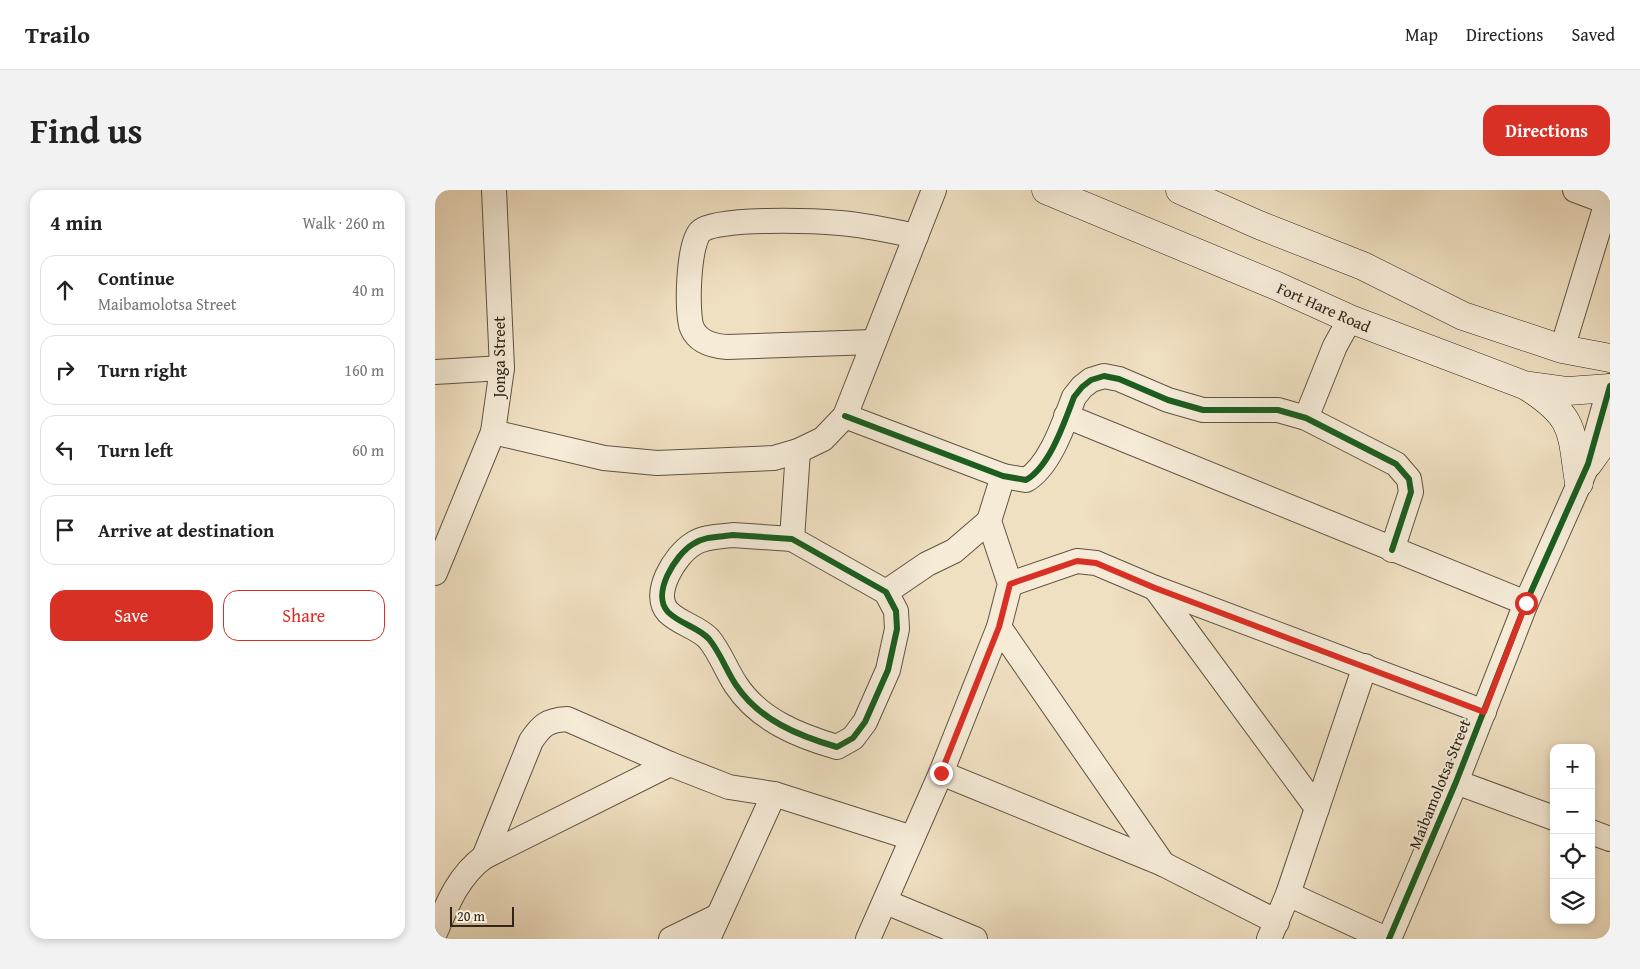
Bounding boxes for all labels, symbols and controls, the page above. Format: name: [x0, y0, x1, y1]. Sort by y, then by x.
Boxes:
text: Trailo: [25, 17, 90, 52]
text: Map: [1405, 21, 1438, 48]
text: Directions: [1466, 21, 1543, 48]
text: Saved: [1571, 21, 1615, 48]
text: Find us: [30, 105, 143, 156]
button: Directions: [1483, 105, 1610, 156]
text: 4 min: [50, 207, 102, 238]
text: Walk · 260 m: [302, 211, 385, 235]
text: Continue: [98, 264, 175, 292]
icon: ahead: [51, 276, 79, 304]
street label: Fort Hare Road: [1273, 276, 1375, 339]
text: 40 m: [352, 278, 384, 302]
text: Maibamolotsa Street: [98, 292, 236, 316]
street label: Jonga Street: [487, 316, 511, 400]
icon: right: [51, 356, 79, 384]
text: Turn right: [98, 356, 187, 384]
text: 160 m: [344, 358, 384, 382]
icon: left: [51, 436, 79, 464]
text: Turn left: [98, 436, 173, 464]
text: 60 m: [352, 438, 384, 462]
icon: arrive: [51, 516, 79, 544]
text: Arrive at destination: [98, 516, 274, 544]
button: Save: [50, 590, 213, 641]
button: Share: [223, 590, 385, 641]
route start: [1515, 592, 1538, 615]
street label: Maibamolotsa Street: [1402, 715, 1476, 853]
map controls: [1550, 744, 1595, 924]
button: +: [1550, 744, 1595, 789]
route end: [930, 762, 953, 785]
button: −: [1550, 789, 1595, 834]
button: locate: [1550, 834, 1595, 879]
button: layers: [1550, 879, 1595, 924]
scale bar: [450, 904, 514, 927]
text: 20 m: [457, 906, 485, 926]

